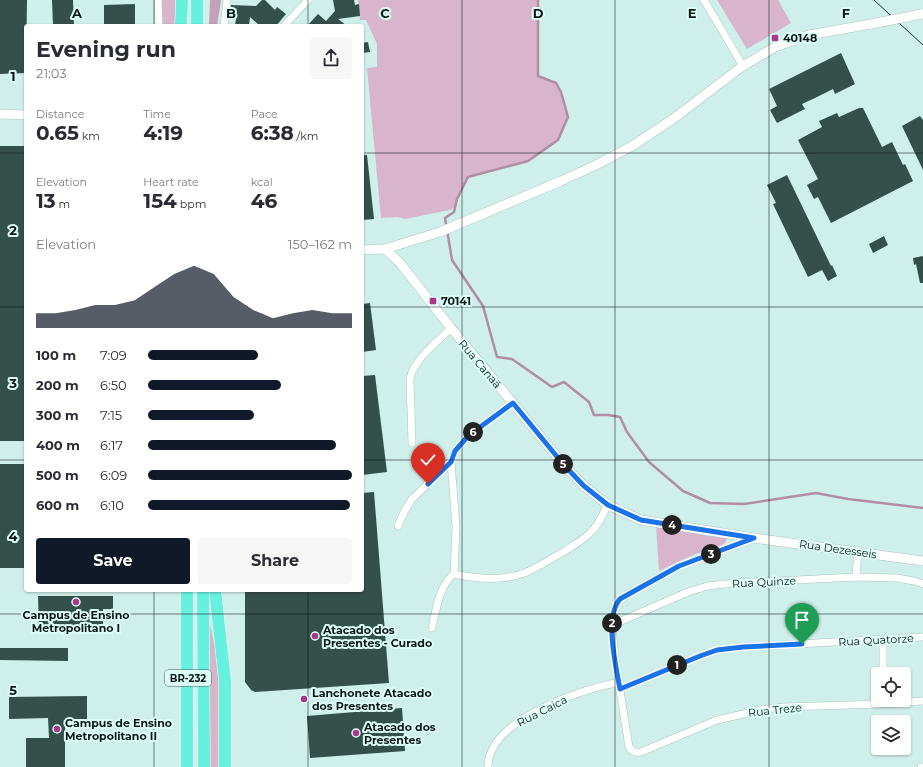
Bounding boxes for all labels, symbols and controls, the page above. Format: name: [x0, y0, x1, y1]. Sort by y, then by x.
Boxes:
text: A: [71, 5, 83, 21]
text: B: [226, 5, 236, 21]
text: C: [380, 5, 390, 21]
text: D: [533, 5, 544, 21]
text: E: [688, 5, 697, 21]
text: F: [842, 5, 850, 21]
place label: 40148: [783, 31, 817, 45]
marker: 40148: [770, 33, 780, 43]
text: Evening run: [36, 36, 176, 63]
button: share: [310, 37, 352, 79]
text: 21:03: [36, 65, 67, 81]
text: 1: [10, 68, 16, 84]
text: Distance: [36, 107, 84, 121]
text: Time: [143, 107, 171, 121]
text: Pace: [251, 107, 278, 121]
text: 0.65: [36, 121, 79, 145]
text: 4:19: [143, 121, 183, 145]
text: 6:38: [251, 121, 294, 145]
text: km: [79, 129, 100, 143]
text: /km: [294, 129, 318, 143]
text: Elevation: [36, 175, 87, 189]
text: Heart rate: [143, 175, 199, 189]
text: kcal: [251, 175, 273, 189]
text: 13: [36, 189, 56, 213]
text: 154: [143, 189, 177, 213]
text: 46: [251, 189, 277, 213]
text: m: [56, 197, 70, 211]
text: bpm: [177, 197, 206, 211]
text: 2: [9, 222, 17, 238]
text: Elevation: [36, 236, 96, 252]
text: 150–162 m: [288, 236, 352, 252]
place label: 70141: [441, 294, 471, 308]
marker: 70141: [428, 296, 438, 306]
street label: Rua Canaã: [456, 337, 504, 391]
text: 100 m: [36, 347, 76, 363]
text: 7:09: [100, 347, 127, 363]
text: 3: [8, 375, 17, 391]
text: 200 m: [36, 377, 79, 393]
text: 6:50: [100, 377, 127, 393]
text: 300 m: [36, 407, 79, 423]
text: 7:15: [100, 407, 122, 423]
pin: 6: [463, 422, 483, 442]
text: 6: [469, 425, 477, 439]
text: 400 m: [36, 437, 80, 453]
text: 6:17: [100, 437, 123, 453]
pin: [411, 443, 445, 484]
icon: check: [417, 449, 439, 471]
pin: 5: [553, 454, 573, 474]
text: 5: [560, 457, 566, 471]
text: 500 m: [36, 467, 79, 483]
text: 6:09: [100, 467, 127, 483]
text: 600 m: [36, 497, 79, 513]
text: 6:10: [100, 497, 124, 513]
pin: 4: [662, 515, 682, 535]
text: 4: [668, 518, 676, 532]
text: 4: [9, 528, 18, 544]
street label: Rua Dezesseis: [798, 537, 878, 561]
button: Save: [36, 538, 190, 584]
button: Share: [198, 538, 352, 584]
pin: 3: [701, 544, 721, 564]
text: 3: [708, 547, 714, 561]
street label: Rua Quinze: [732, 573, 797, 591]
marker: Campus de Ensino Metropolitano I: [71, 597, 81, 607]
pin: [785, 603, 819, 644]
place label: Campus de Ensino Metropolitano I: [22, 608, 130, 635]
icon: arrive: [791, 609, 813, 631]
pin: 2: [602, 613, 622, 633]
text: 2: [609, 616, 615, 630]
place label: Atacado dos Presentes - Curado: [322, 623, 432, 650]
marker: Atacado dos Presentes - Curado: [310, 631, 320, 641]
street label: Rua Quatorze: [838, 631, 914, 649]
pin: 1: [667, 655, 687, 675]
text: 1: [675, 658, 679, 672]
map controls: [871, 667, 911, 755]
button: locate: [871, 667, 911, 707]
road number: BR-232: [165, 670, 211, 686]
text: 5: [9, 682, 17, 698]
place label: Lanchonete Atacado dos Presentes: [312, 686, 432, 713]
street label: Rua Caica: [515, 692, 569, 730]
marker: Lanchonete Atacado dos Presentes: [299, 694, 309, 704]
street label: Rua Treze: [747, 700, 803, 720]
button: layers: [871, 715, 911, 755]
place label: Campus de Ensino Metropolitano II: [65, 716, 172, 743]
place label: Atacado dos Presentes: [363, 720, 436, 747]
marker: Campus de Ensino Metropolitano II: [52, 724, 62, 734]
marker: Atacado dos Presentes: [351, 728, 361, 738]

